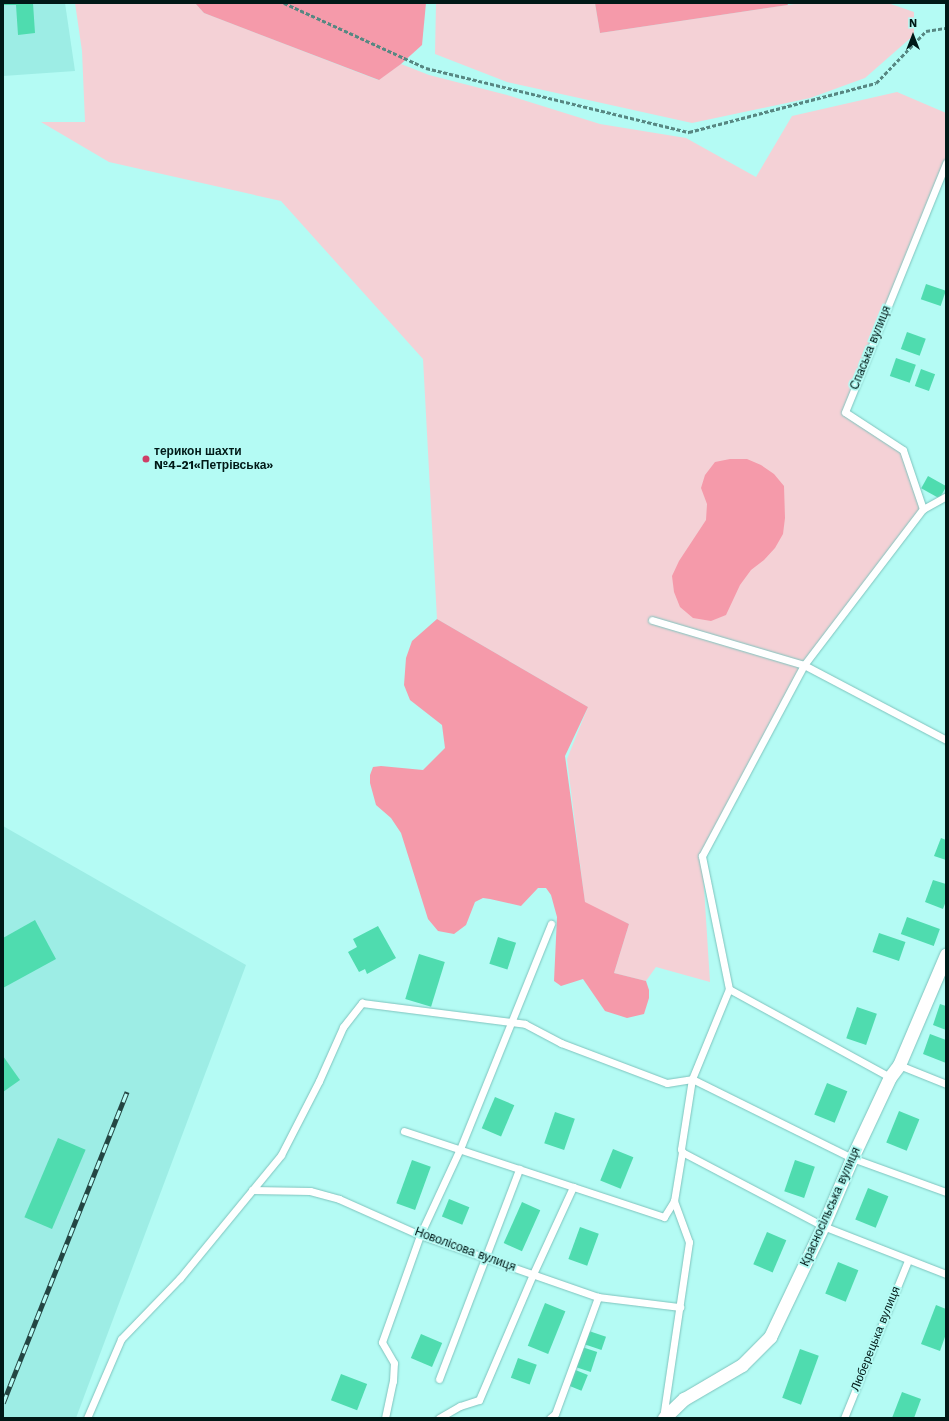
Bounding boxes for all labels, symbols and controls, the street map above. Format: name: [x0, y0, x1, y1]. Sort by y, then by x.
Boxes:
north arrow: [893, 16, 933, 56]
text: N: [909, 17, 917, 30]
street label: Спаська вулиця: [848, 304, 894, 392]
place label: терикон шахти №4-21«Петрівська»: [154, 445, 273, 473]
marker: терикон шахти №4-21«Петрівська»: [141, 454, 151, 464]
street label: Красносільська вулиця: [798, 1145, 864, 1269]
street label: Новолісова вулиця: [413, 1225, 517, 1275]
street label: Люберецька вулиця: [848, 1284, 904, 1394]

